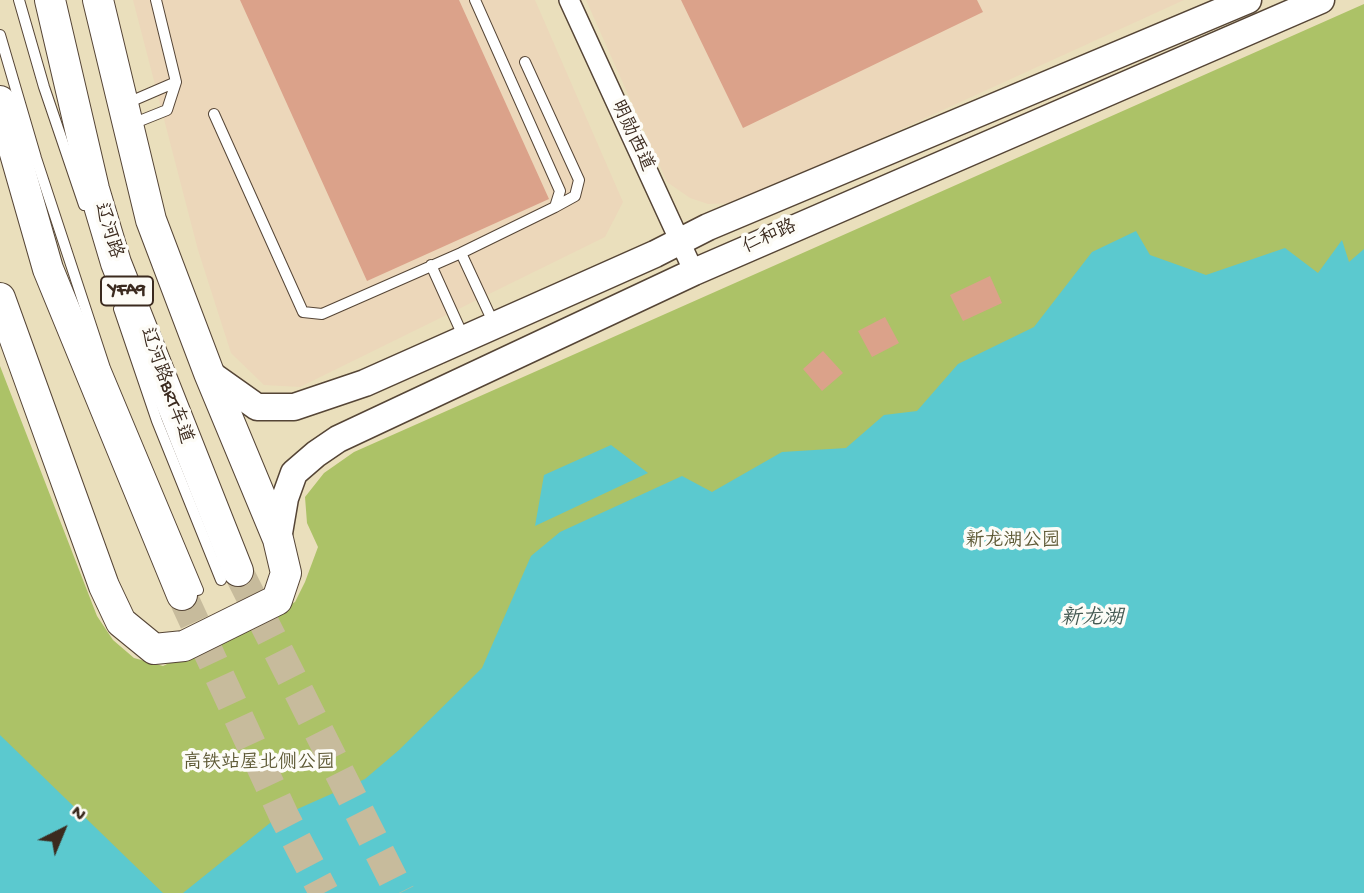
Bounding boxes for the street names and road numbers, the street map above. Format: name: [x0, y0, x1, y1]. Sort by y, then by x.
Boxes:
street label: 明勋西道: [605, 97, 657, 175]
street label: 辽河路: [88, 200, 126, 262]
street label: 仁和路: [739, 216, 801, 260]
road number: YFA9: [101, 276, 153, 306]
street label: 辽河路BRT车道: [133, 325, 197, 447]

